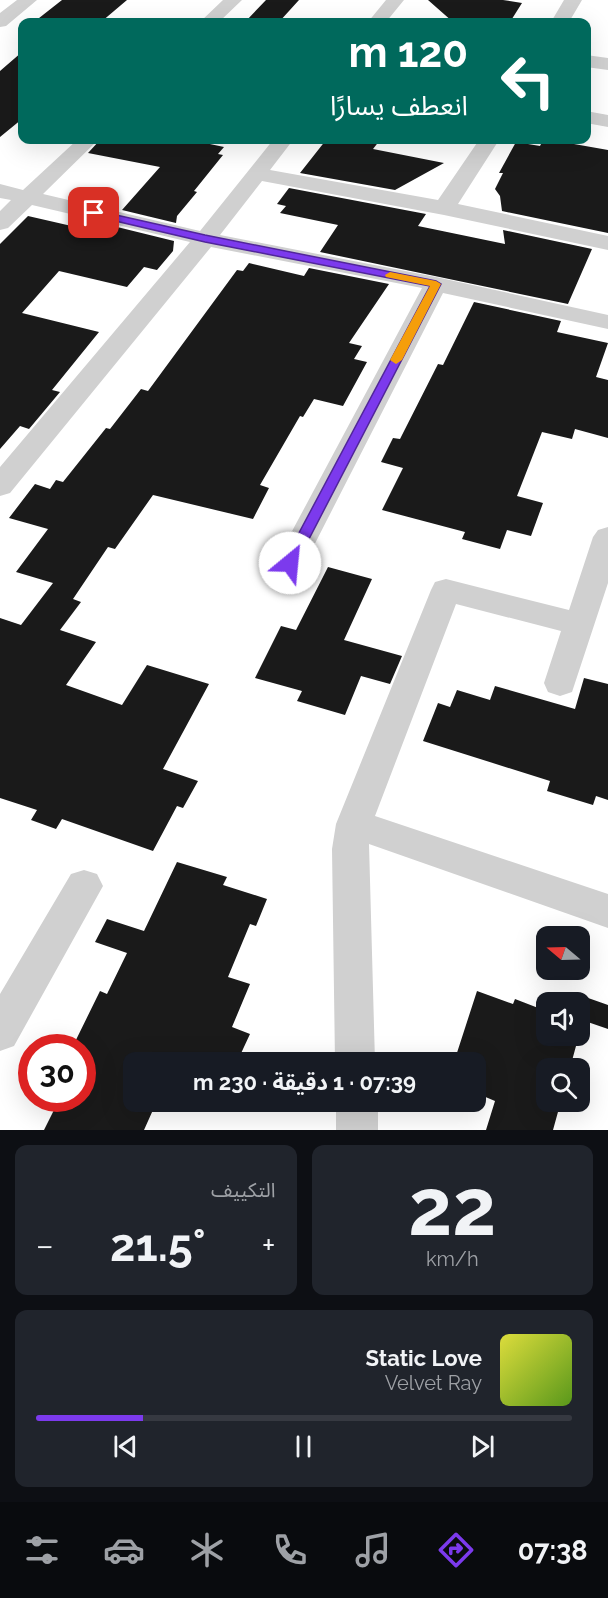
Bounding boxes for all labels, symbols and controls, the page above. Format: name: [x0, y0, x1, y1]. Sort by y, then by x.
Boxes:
text: 120 m: [349, 28, 468, 77]
icon: left: [489, 42, 567, 120]
text: انعطف يسارًا: [330, 90, 468, 121]
pin: [68, 187, 119, 238]
icon: arrive: [77, 196, 110, 229]
position arrow: [258, 531, 322, 595]
north arrow: [536, 926, 590, 980]
map controls: [536, 926, 590, 1112]
button: sound: [536, 992, 590, 1046]
speed limit sign: 30: [18, 1034, 96, 1112]
button: search: [536, 1058, 590, 1112]
text: 07:39 · 1 دقيقة · 230 m: [193, 1069, 416, 1095]
text: 22: [408, 1162, 496, 1253]
text: التكييف: [211, 1178, 276, 1202]
text: 21.5°: [110, 1219, 206, 1272]
text: −: [36, 1226, 54, 1265]
text: +: [262, 1226, 276, 1265]
text: km/h: [426, 1247, 479, 1271]
text: Static Love: [365, 1345, 482, 1371]
text: Velvet Ray: [385, 1371, 482, 1395]
icon: previous: [109, 1430, 142, 1463]
icon: pause: [287, 1430, 320, 1463]
icon: next: [466, 1430, 499, 1463]
icon: filters: [21, 1529, 63, 1571]
icon: car: [103, 1529, 145, 1571]
icon: climate: [186, 1529, 228, 1571]
icon: phone: [269, 1529, 311, 1571]
icon: music: [352, 1529, 394, 1571]
icon: directions: [435, 1529, 477, 1571]
text: 07:38: [518, 1535, 588, 1566]

